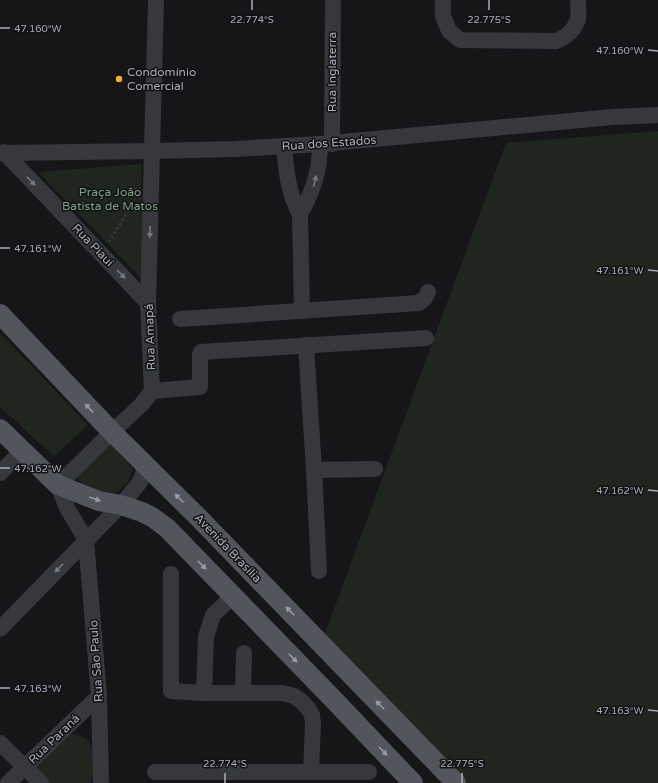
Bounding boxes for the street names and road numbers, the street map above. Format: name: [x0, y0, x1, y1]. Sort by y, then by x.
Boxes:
street label: Rua Inglaterra: [325, 32, 339, 112]
street label: Rua dos Estados: [281, 133, 377, 153]
street label: Rua Piauí: [69, 221, 117, 269]
street label: Rua Amapá: [142, 303, 158, 371]
street label: Avenida Brasília: [192, 511, 264, 585]
street label: Rua São Paulo: [86, 619, 106, 703]
street label: Rua Paraná: [26, 711, 82, 767]

